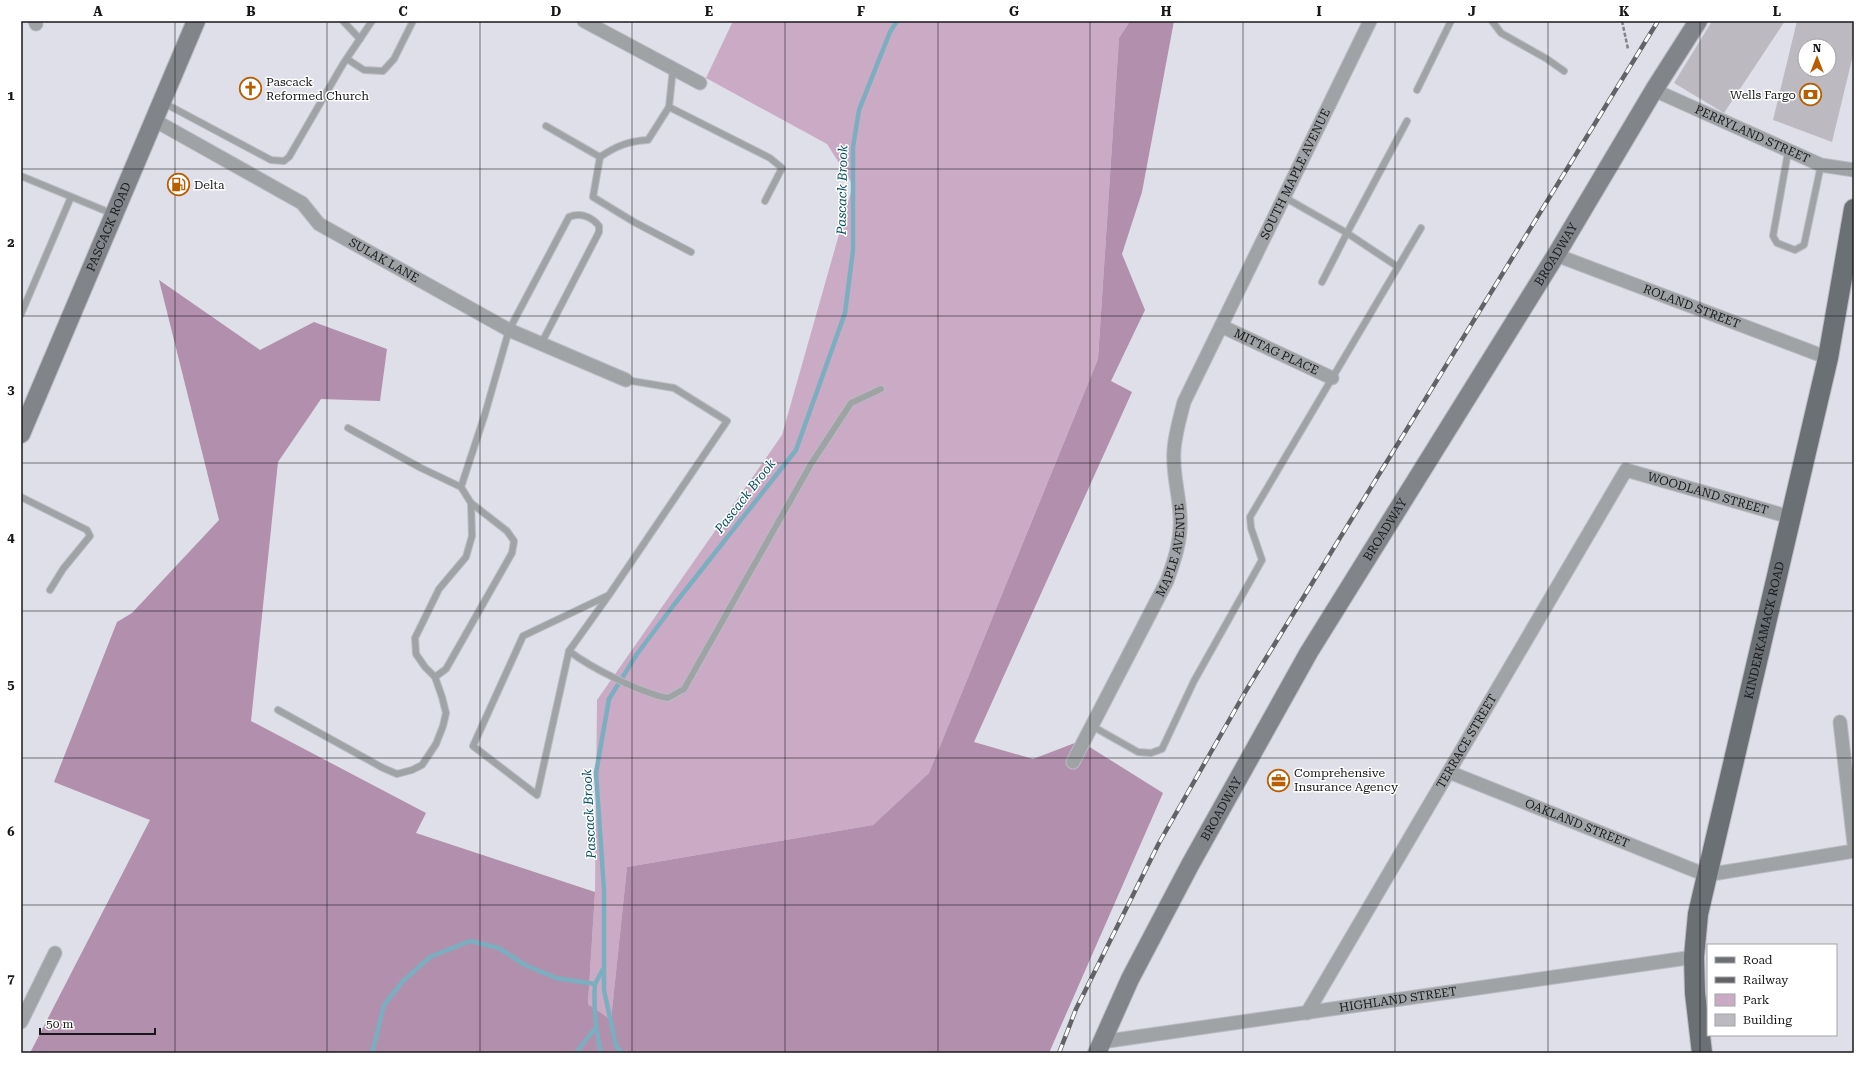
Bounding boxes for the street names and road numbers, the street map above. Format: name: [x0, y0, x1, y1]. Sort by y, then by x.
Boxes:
street label: PERRYLAND STREET: [1693, 102, 1812, 166]
street label: SOUTH MAPLE AVENUE: [1257, 106, 1333, 242]
street label: PASCACK ROAD: [84, 180, 134, 274]
street label: BROADWAY: [1532, 220, 1581, 288]
street label: SULAK LANE: [346, 235, 421, 285]
street label: ROLAND STREET: [1641, 282, 1742, 331]
street label: MITTAG PLACE: [1232, 326, 1321, 378]
street label: WOODLAND STREET: [1646, 470, 1770, 517]
street label: BROADWAY: [1361, 495, 1410, 563]
street label: MAPLE AVENUE: [1153, 503, 1187, 599]
street label: KINDERKAMACK ROAD: [1741, 560, 1787, 700]
street label: TERRACE STREET: [1433, 692, 1500, 791]
street label: BROADWAY: [1198, 774, 1245, 843]
street label: OAKLAND STREET: [1523, 796, 1631, 851]
street label: HIGHLAND STREET: [1338, 984, 1458, 1015]

